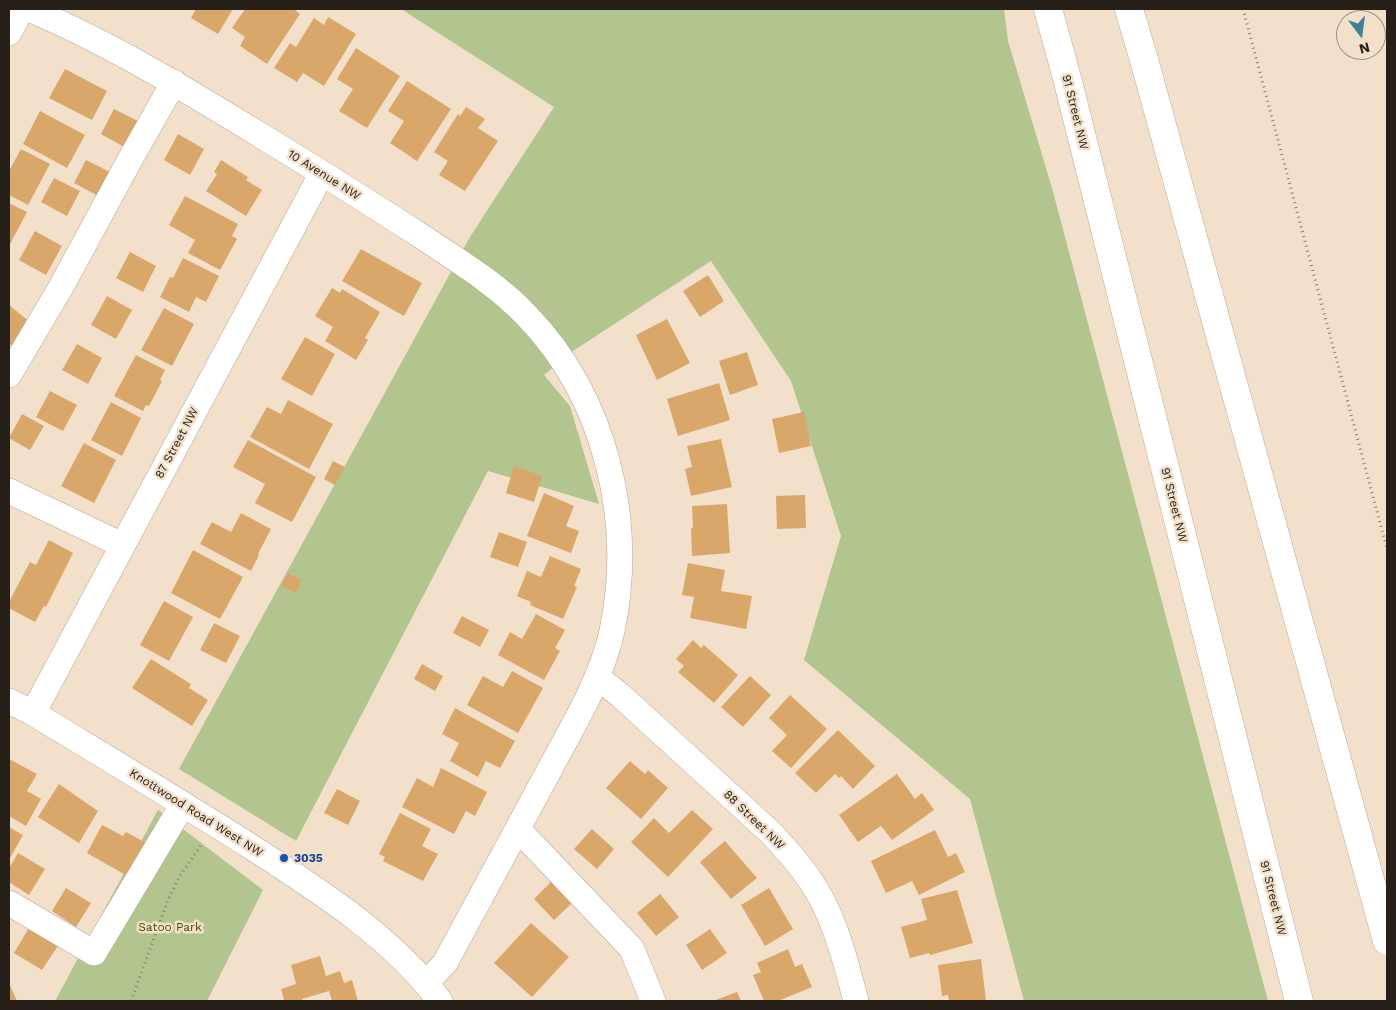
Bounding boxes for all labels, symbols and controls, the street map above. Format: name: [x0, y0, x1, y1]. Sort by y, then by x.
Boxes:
north arrow: [1336, 10, 1386, 60]
text: N: [1358, 39, 1372, 58]
street label: 91 Street NW: [1059, 73, 1091, 151]
street label: 10 Avenue NW: [285, 147, 363, 203]
street label: 87 Street NW: [152, 405, 202, 481]
street label: 91 Street NW: [1158, 466, 1190, 544]
street label: Knottwood Road West NW: [127, 766, 265, 860]
street label: 88 Street NW: [720, 787, 788, 853]
place label: 3035: [294, 851, 323, 865]
marker: 3035: [278, 852, 290, 864]
street label: 91 Street NW: [1257, 859, 1289, 937]
park label: Satoo Park: [138, 920, 202, 934]

